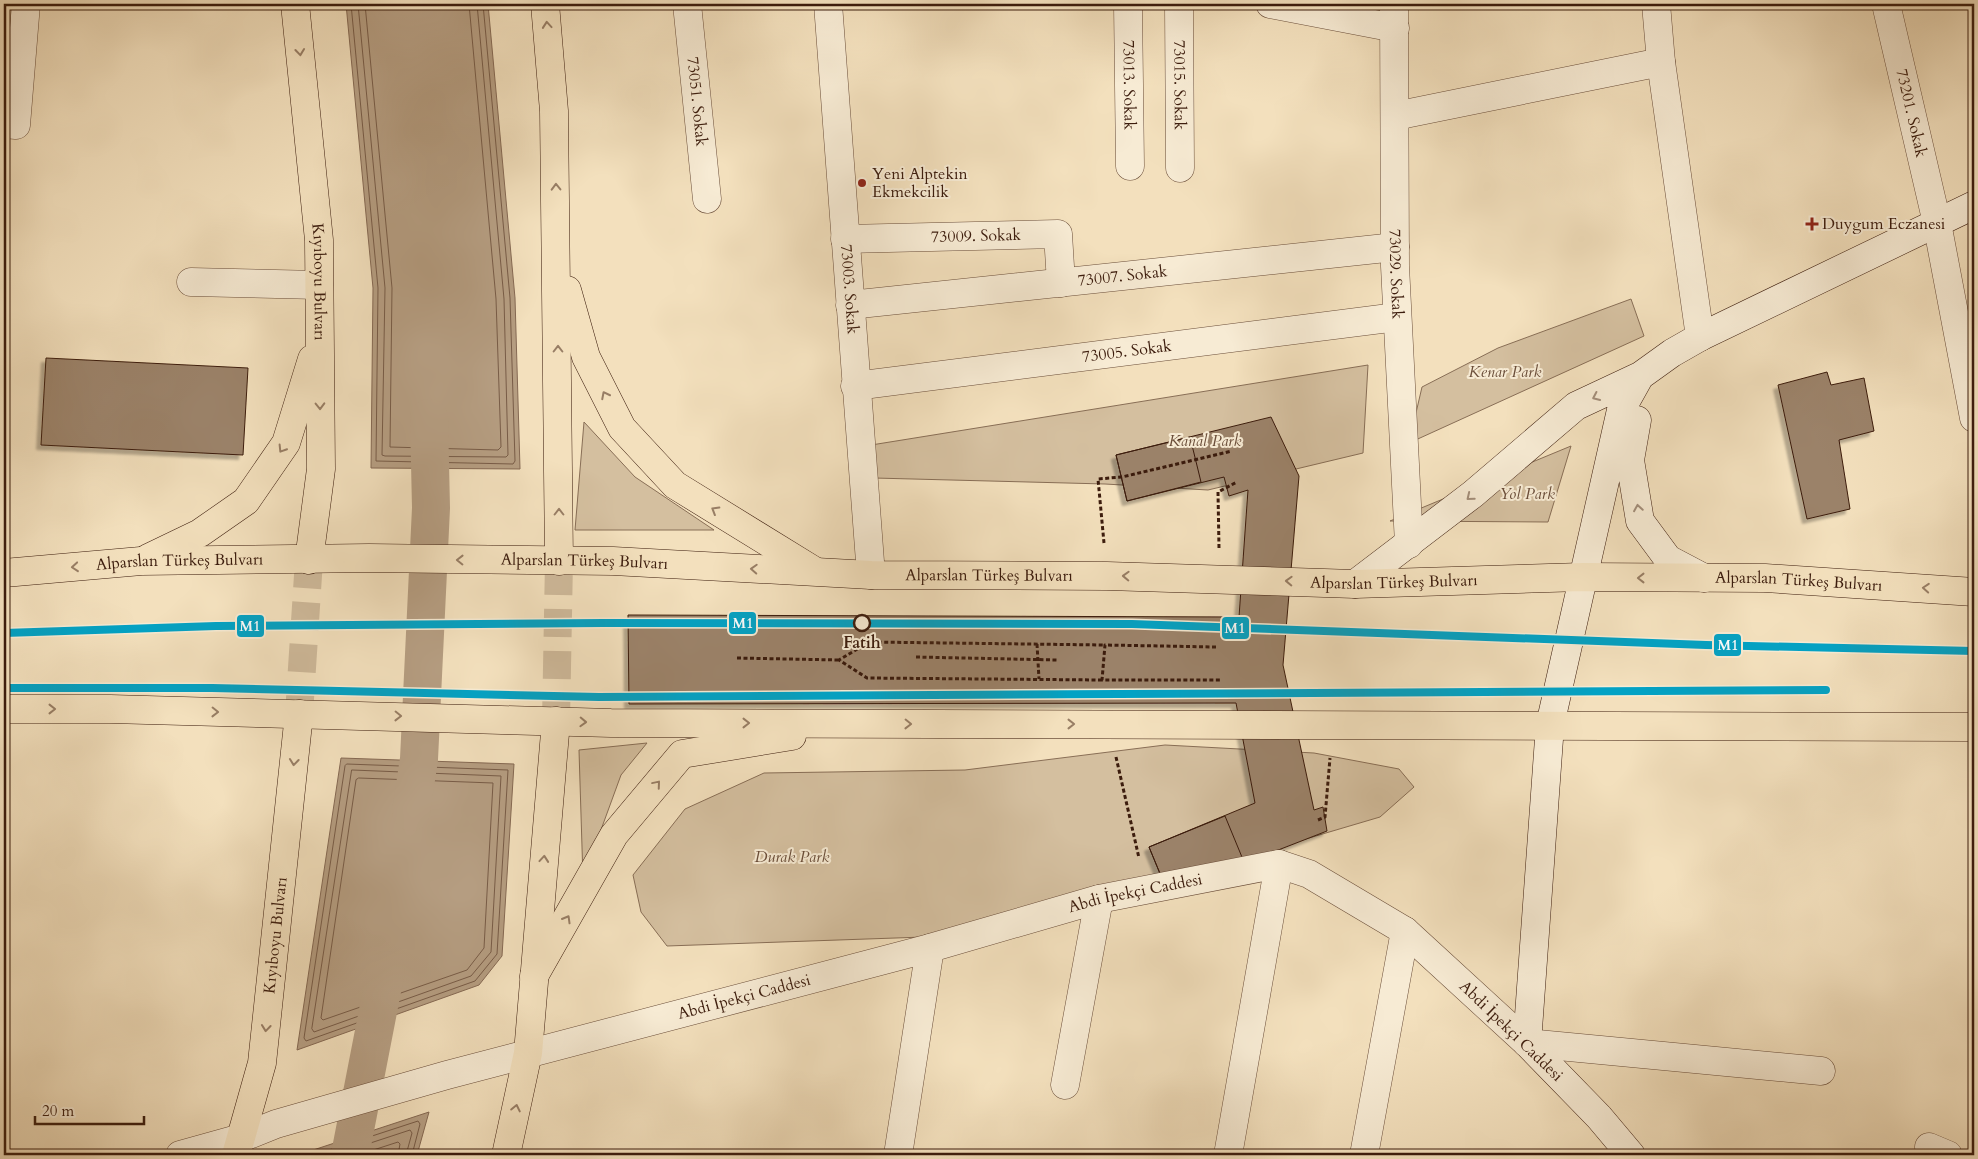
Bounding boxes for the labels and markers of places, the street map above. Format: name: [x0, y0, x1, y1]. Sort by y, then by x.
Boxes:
place label: Yeni Alptekin Ekmekcilik: [872, 163, 968, 203]
marker: Yeni Alptekin Ekmekcilik: [856, 177, 868, 189]
place label: Duygum Eczanesi: [1822, 213, 1946, 235]
marker: Duygum Eczanesi: [1806, 218, 1818, 230]
marker: Fatih: [853, 614, 871, 632]
place label: Fatih: [843, 632, 881, 654]

